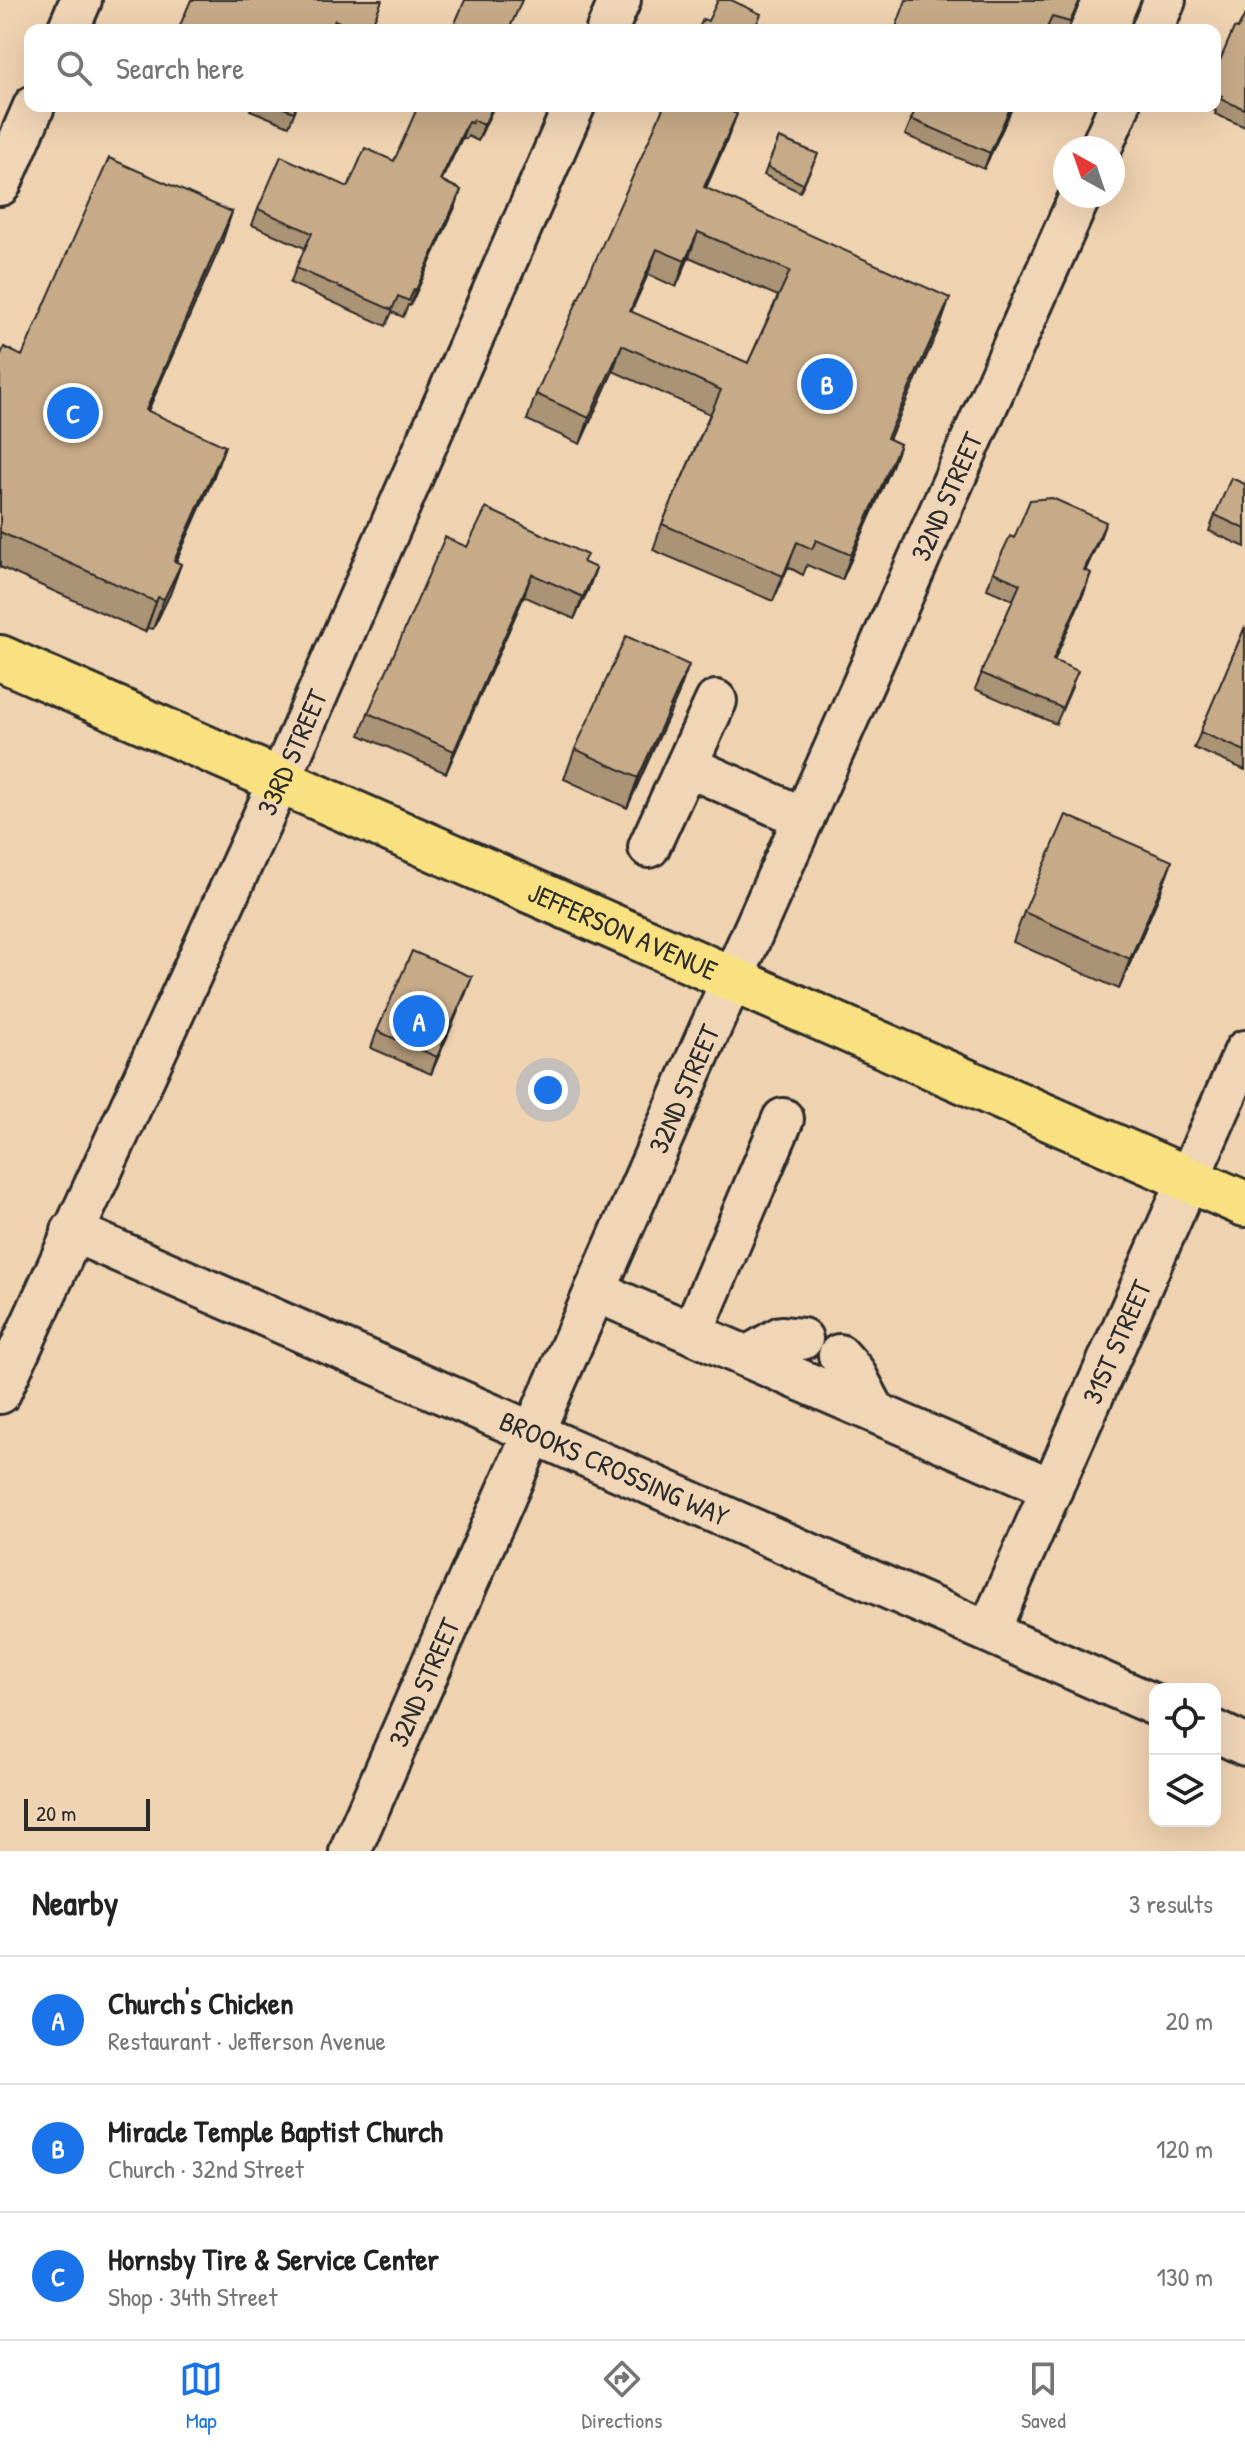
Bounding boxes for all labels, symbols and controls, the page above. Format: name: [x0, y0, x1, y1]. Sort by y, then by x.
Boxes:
search box: [24, 24, 1221, 112]
icon: search: [52, 46, 96, 90]
text: Search here: [116, 48, 244, 88]
north arrow: [1053, 136, 1125, 208]
pin: B: [801, 354, 853, 414]
pin: C: [47, 383, 99, 443]
street label: 32ND STREET: [901, 425, 992, 567]
street label: 33RD STREET: [247, 683, 337, 822]
street label: JEFFERSON AVENUE: [522, 873, 723, 989]
pin: A: [393, 991, 445, 1051]
street label: 32ND STREET: [639, 1018, 729, 1159]
your location: [528, 1070, 568, 1110]
street label: 31ST STREET: [1073, 1273, 1161, 1410]
street label: BROOKS CROSSING WAY: [494, 1402, 735, 1535]
street label: 32ND STREET: [379, 1611, 469, 1753]
map controls: [1149, 1683, 1221, 1827]
button: locate: [1149, 1683, 1221, 1755]
button: layers: [1149, 1755, 1221, 1827]
scale bar: [24, 1795, 150, 1831]
text: 20 m: [36, 1798, 76, 1828]
text: Nearby: [32, 1880, 118, 1926]
text: 3 results: [1129, 1886, 1213, 1921]
text: Church's Chicken: [108, 1983, 294, 2023]
text: A: [52, 2003, 64, 2038]
text: 20 m: [1166, 2003, 1213, 2038]
text: Restaurant · Jefferson Avenue: [108, 2023, 386, 2058]
text: Miracle Temple Baptist Church: [108, 2111, 443, 2151]
text: B: [51, 2131, 65, 2166]
text: 120 m: [1156, 2131, 1213, 2166]
text: Church · 32nd Street: [108, 2151, 304, 2186]
text: Hornsby Tire & Service Center: [108, 2239, 439, 2279]
text: C: [51, 2259, 65, 2294]
text: 130 m: [1157, 2259, 1213, 2294]
text: Shop · 34th Street: [108, 2279, 277, 2314]
tab: Map: [179, 2357, 223, 2435]
tab: Directions: [582, 2357, 663, 2435]
tab: Saved: [1021, 2357, 1066, 2435]

